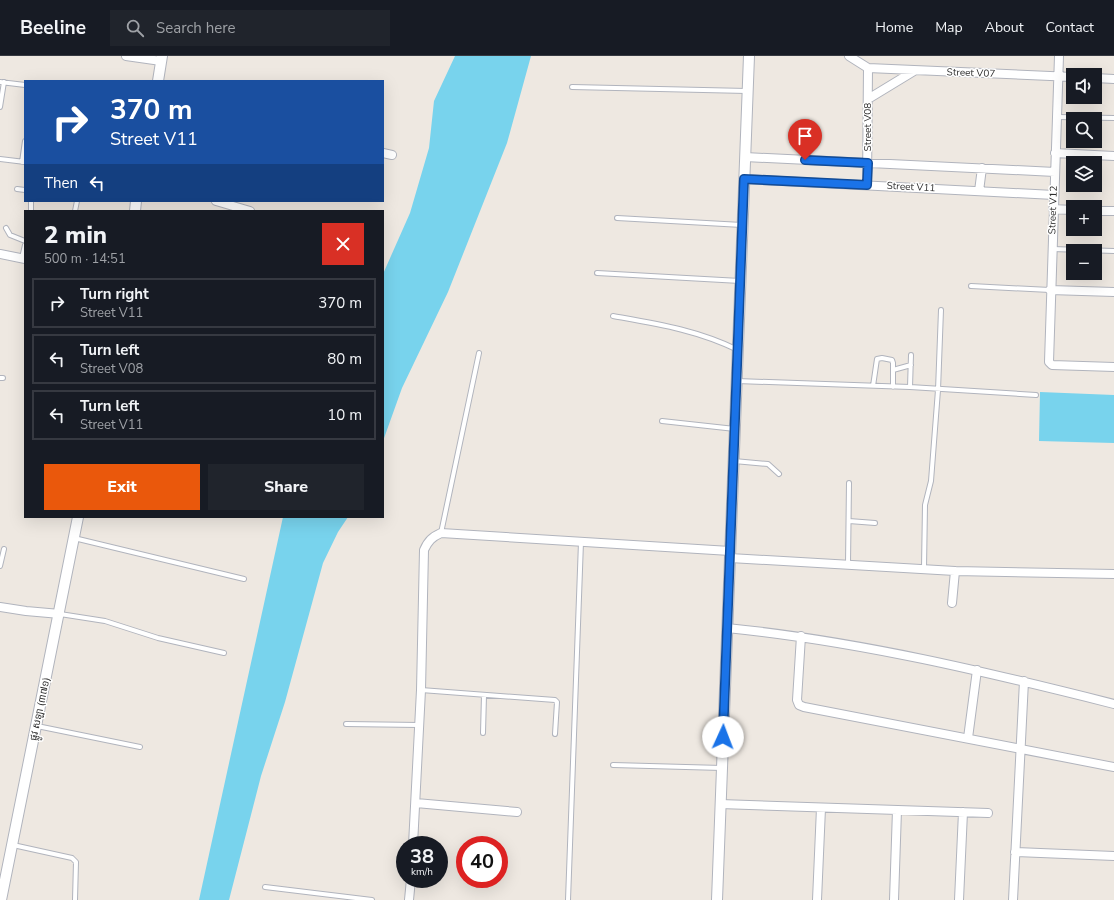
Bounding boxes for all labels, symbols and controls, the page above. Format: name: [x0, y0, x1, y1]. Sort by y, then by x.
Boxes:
search box: [110, 10, 390, 46]
text: Beeline: [20, 15, 86, 41]
icon: search: [124, 17, 146, 39]
text: Search here: [156, 18, 236, 38]
text: Home: [875, 18, 913, 37]
text: Map: [935, 18, 963, 37]
text: About: [985, 18, 1024, 37]
text: Contact: [1046, 18, 1094, 37]
street label: Street V07: [946, 65, 996, 81]
map controls: [1066, 68, 1102, 280]
button: sound: [1066, 68, 1102, 104]
text: 370 m: [110, 91, 193, 129]
icon: right: [44, 96, 96, 148]
street label: Street V08: [861, 103, 875, 151]
button: search: [1066, 112, 1102, 148]
pin: [788, 119, 822, 160]
icon: arrive: [794, 125, 816, 147]
text: Street V11: [110, 127, 198, 151]
button: layers: [1066, 156, 1102, 192]
icon: left: [86, 172, 108, 194]
text: Then: [44, 173, 78, 193]
street label: Street V11: [886, 179, 936, 195]
street label: Street V12: [1045, 185, 1061, 235]
button: +: [1066, 200, 1102, 236]
text: 2 min: [44, 219, 107, 251]
button: close: [322, 223, 364, 265]
button: −: [1066, 244, 1102, 280]
text: 500 m · 14:51: [44, 250, 126, 268]
text: Turn right: [80, 284, 149, 304]
icon: right: [46, 292, 68, 314]
text: 370 m: [318, 293, 362, 313]
text: Street V11: [80, 304, 143, 322]
text: Turn left: [80, 340, 139, 360]
icon: left: [46, 348, 68, 370]
text: 80 m: [327, 349, 362, 369]
text: Street V08: [80, 360, 143, 378]
text: Turn left: [80, 396, 139, 416]
icon: left: [46, 404, 68, 426]
text: 10 m: [327, 405, 362, 425]
text: Street V11: [80, 416, 143, 434]
button: Exit: [44, 464, 200, 510]
button: Share: [208, 464, 364, 510]
street label: ផ្លូវ សឡា (៣៧១): [26, 676, 55, 742]
position arrow: [702, 716, 744, 758]
speed limit sign: 40: [456, 836, 508, 888]
text: 38: [410, 843, 434, 870]
text: km/h: [411, 865, 433, 879]

